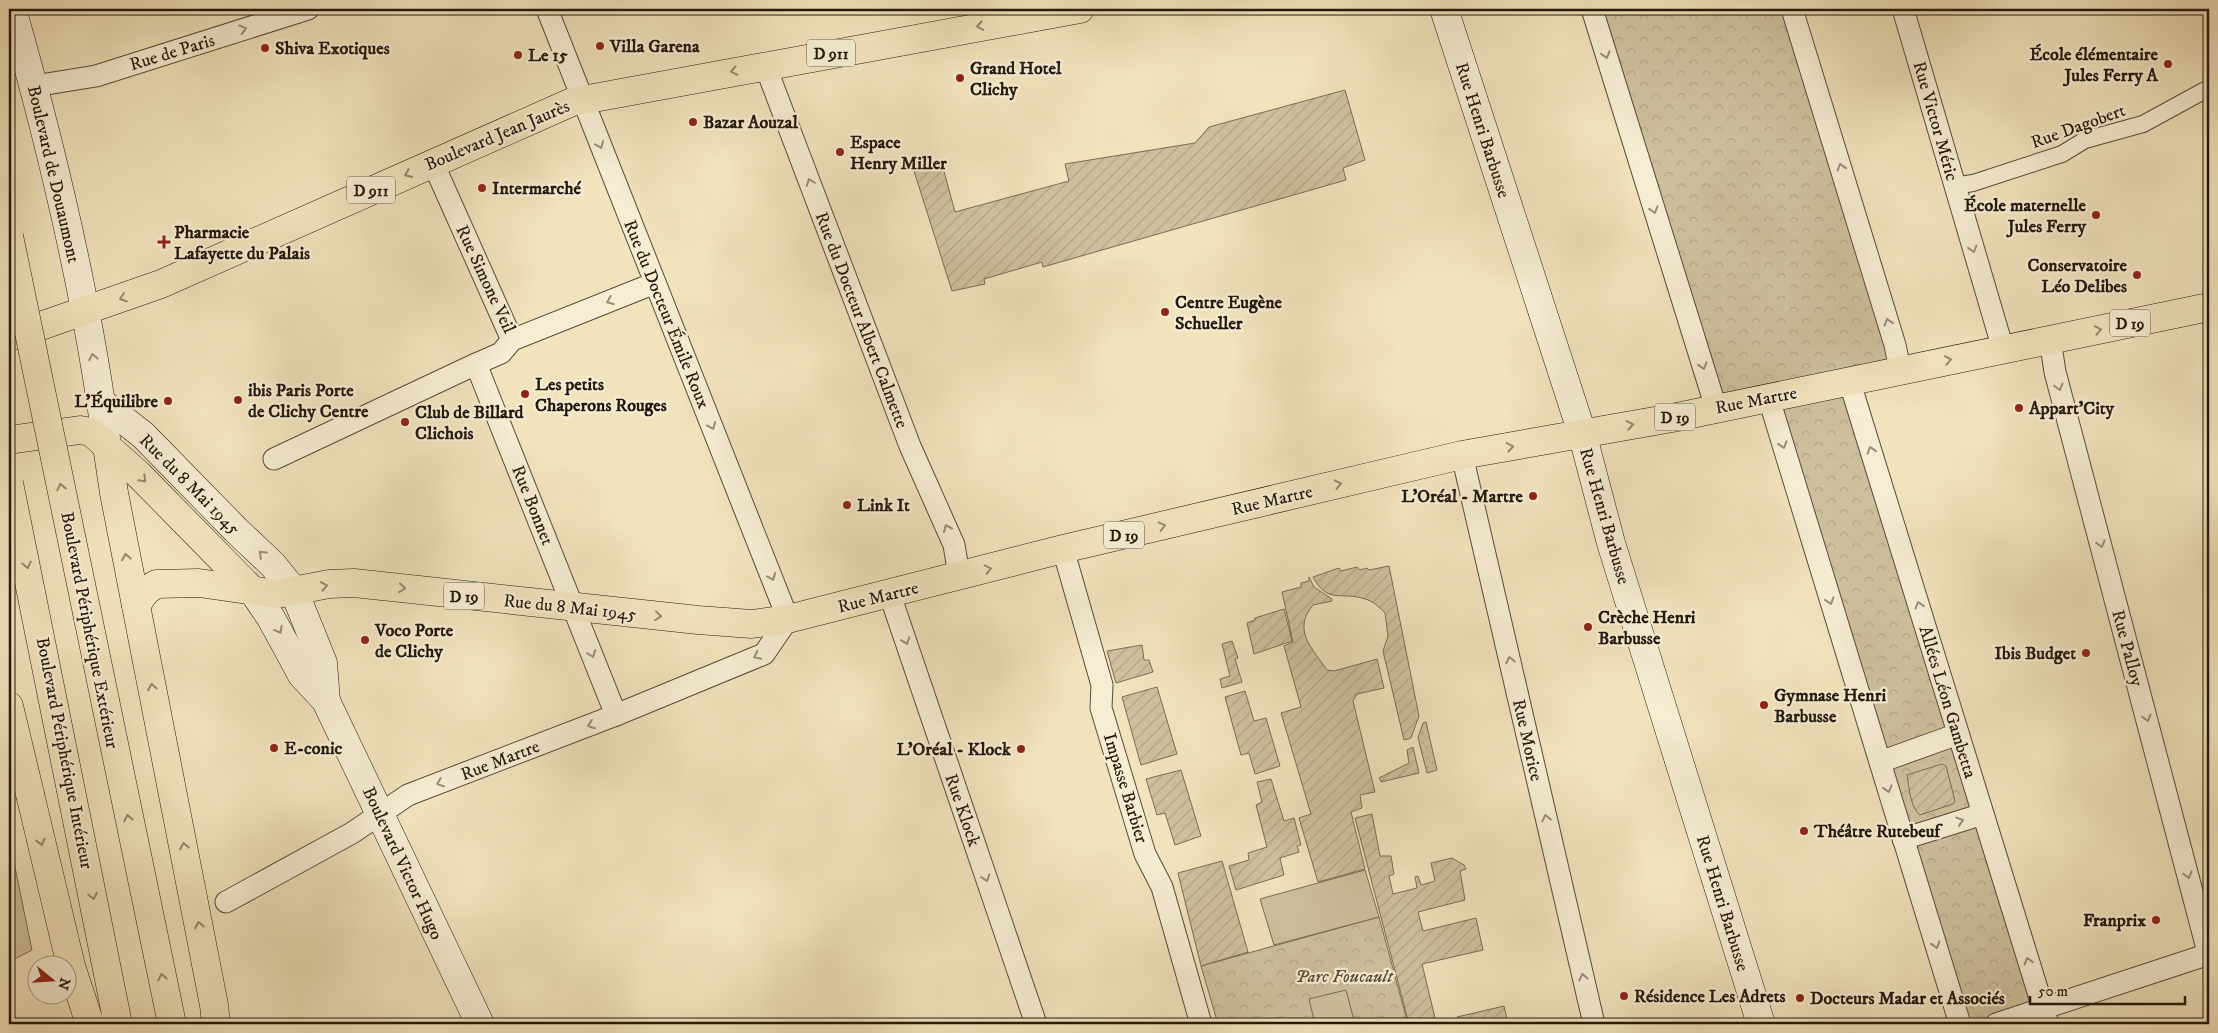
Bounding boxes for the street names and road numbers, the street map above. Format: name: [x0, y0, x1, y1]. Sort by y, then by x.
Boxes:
street label: Rue de Paris: [127, 30, 217, 76]
road number: D 911: [807, 40, 855, 66]
street label: Rue Victor Méric: [1907, 59, 1963, 184]
street label: Rue Henri Barbusse: [1450, 60, 1514, 201]
street label: Boulevard de Douaumont: [22, 83, 84, 265]
street label: Boulevard Jean Jaurès: [422, 95, 573, 176]
street label: Rue Dagobert: [2028, 100, 2129, 154]
road number: D 911: [347, 176, 395, 204]
street label: Rue du Docteur Albert Calmette: [810, 209, 913, 432]
street label: Rue du Docteur Émile Roux: [618, 217, 714, 412]
street label: Rue Simone Veil: [450, 222, 520, 338]
road number: D 19: [2110, 309, 2150, 336]
street label: Rue Martre: [1714, 382, 1799, 420]
road number: D 19: [1655, 404, 1695, 431]
street label: Rue du 8 Mai 1945: [134, 430, 244, 540]
street label: Rue Henri Barbusse: [1574, 445, 1634, 587]
street label: Rue Bonnet: [506, 462, 558, 549]
street label: Rue Martre: [1229, 481, 1315, 521]
street label: Boulevard Périphérique Extérieur: [55, 510, 123, 751]
road number: D 19: [1104, 522, 1144, 548]
street label: Rue Martre: [835, 577, 921, 619]
road number: D 19: [444, 582, 484, 610]
street label: Rue du 8 Mai 1945: [502, 590, 638, 626]
street label: Rue Palloy: [2106, 608, 2148, 689]
street label: Allées Léon Gambetta: [1913, 623, 1981, 781]
street label: Boulevard Périphérique Intérieur: [31, 635, 97, 871]
street label: Rue Morice: [1507, 697, 1547, 783]
street label: Impasse Barbier: [1098, 731, 1152, 846]
street label: Rue Martre: [458, 736, 543, 786]
street label: Rue Klock: [939, 771, 985, 850]
street label: Boulevard Victor Hugo: [357, 783, 447, 944]
street label: Rue Henri Barbusse: [1691, 833, 1753, 974]

